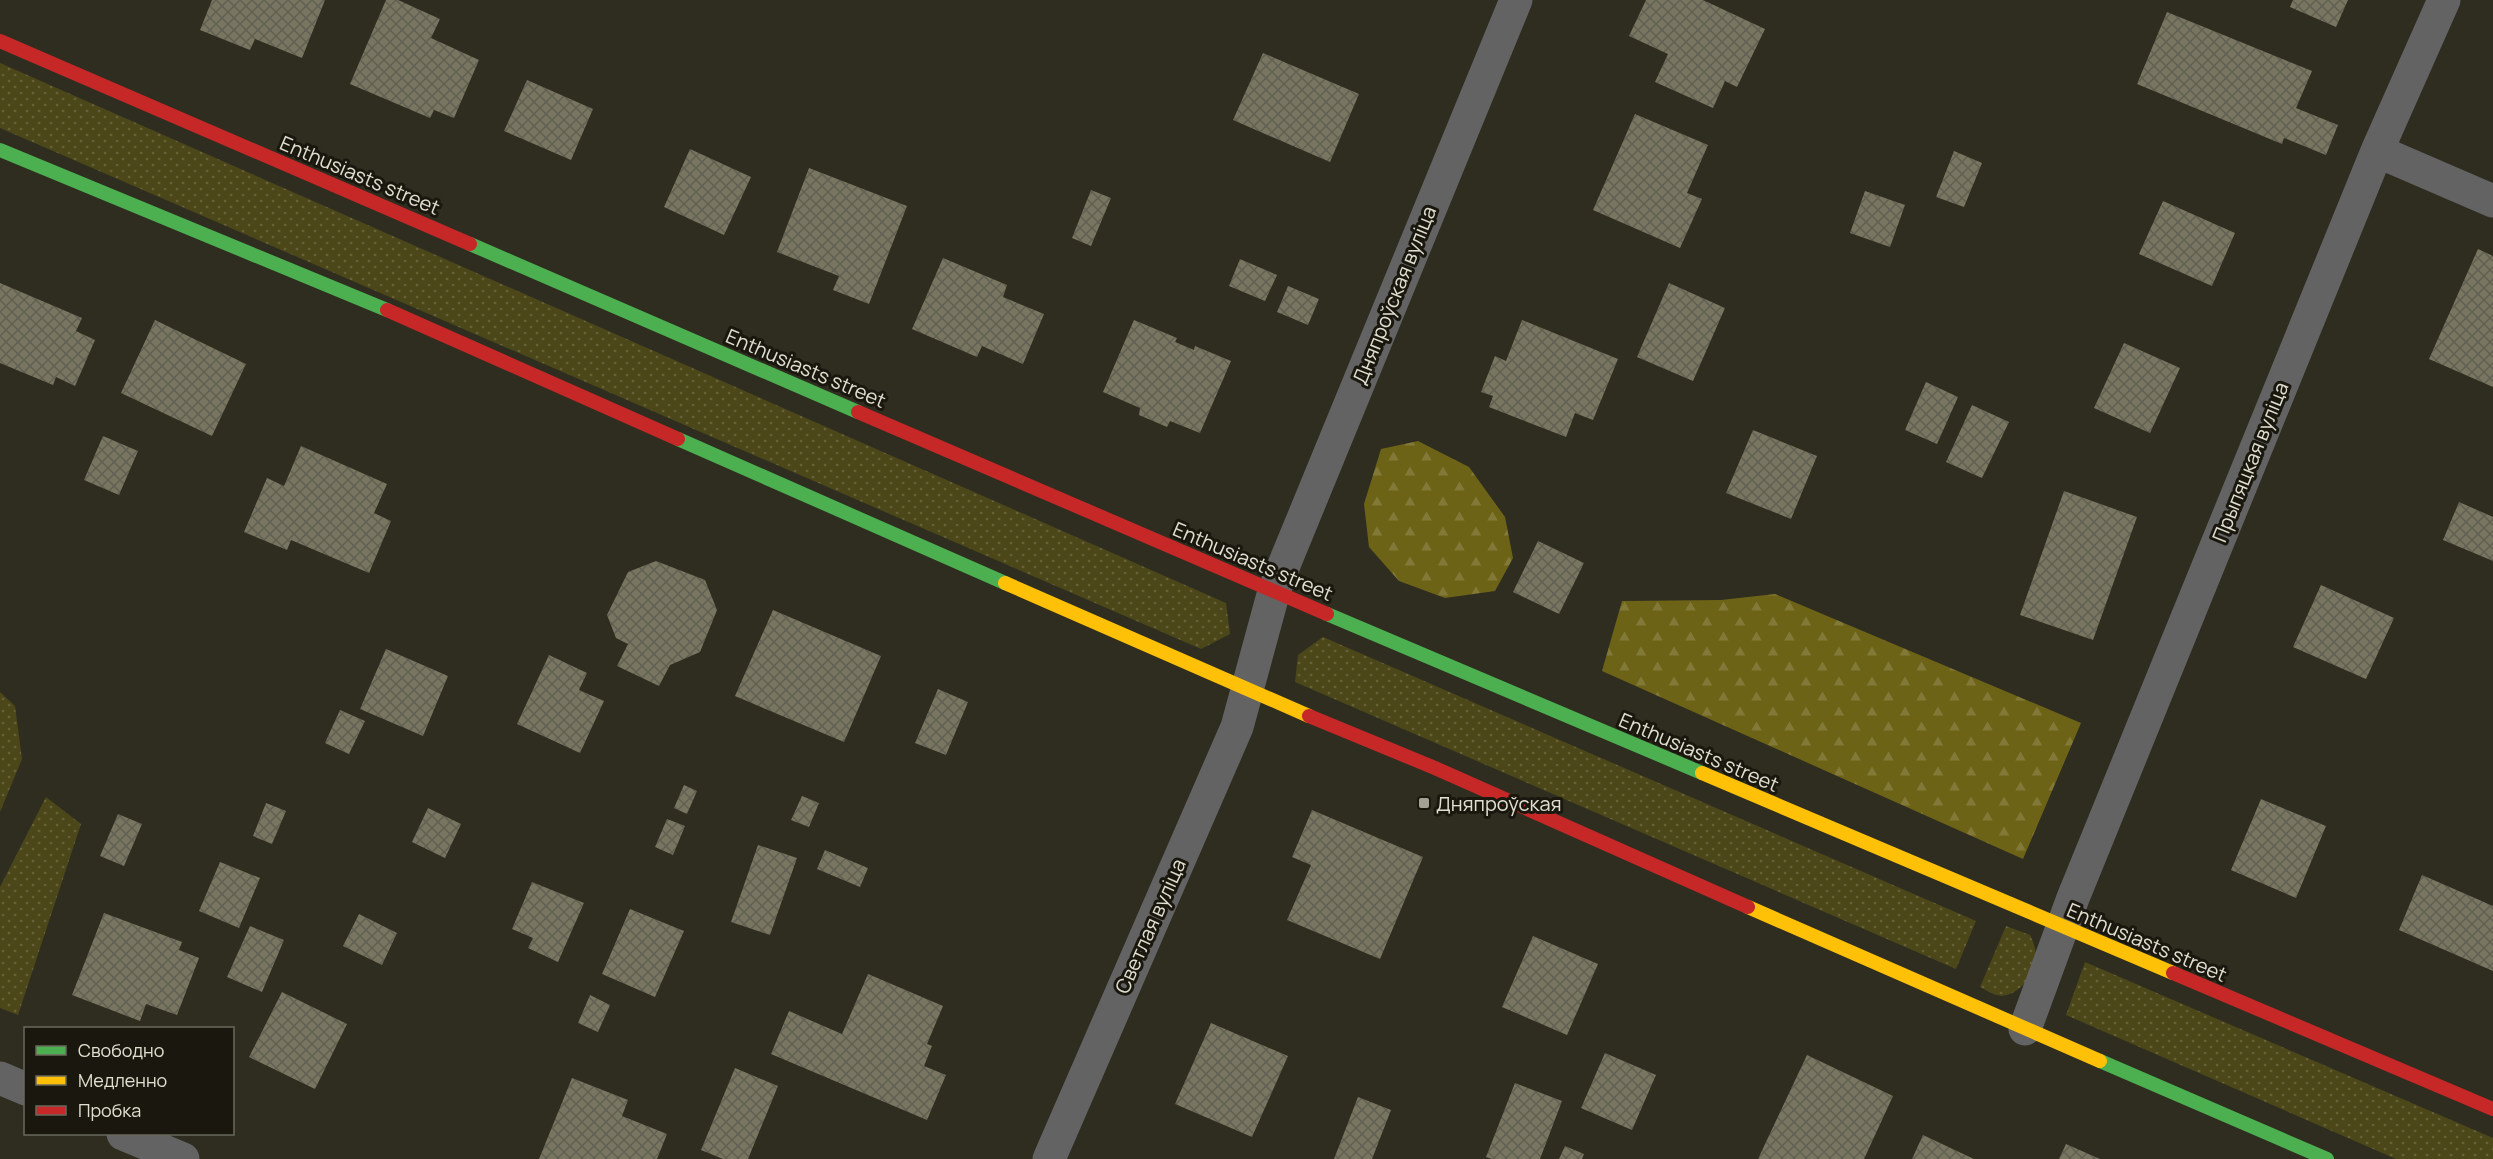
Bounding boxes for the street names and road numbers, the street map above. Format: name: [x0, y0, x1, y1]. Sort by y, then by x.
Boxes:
street label: Enthusiasts street: [276, 129, 444, 221]
street label: Дняпроўская вуліца: [1346, 202, 1442, 388]
street label: Enthusiasts street: [722, 322, 890, 414]
street label: Прыпяцкая вуліца: [2206, 378, 2294, 546]
street label: Enthusiasts street: [1169, 515, 1337, 607]
street label: Enthusiasts street: [1615, 706, 1783, 798]
street label: Светлая вуліца: [1108, 854, 1192, 998]
street label: Enthusiasts street: [2063, 896, 2231, 988]

